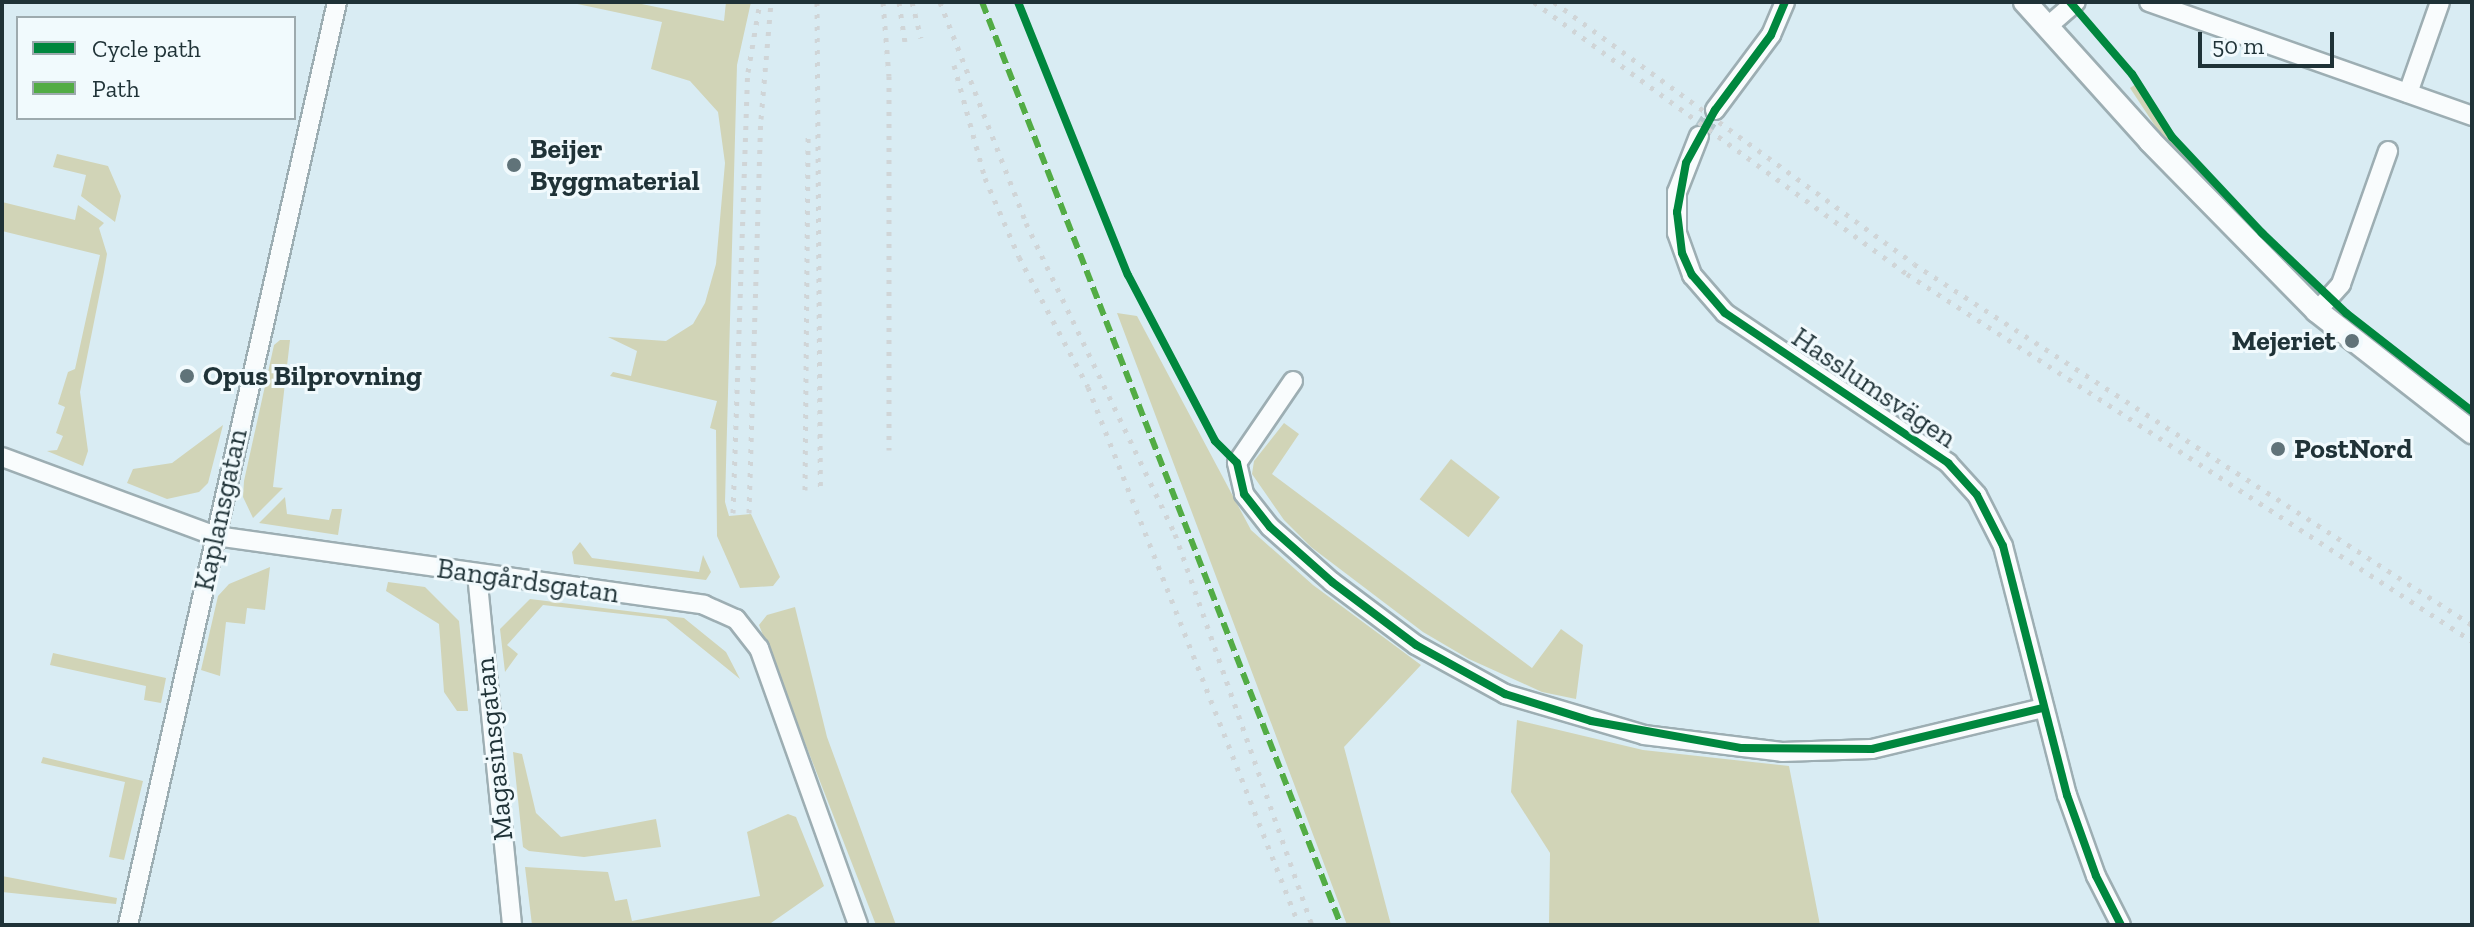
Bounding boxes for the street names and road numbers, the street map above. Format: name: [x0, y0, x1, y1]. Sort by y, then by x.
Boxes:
street label: Hasslumsvägen: [1786, 321, 1962, 455]
street label: Kaplansgatan: [187, 426, 255, 594]
street label: Bangårdsgatan: [435, 552, 621, 610]
street label: Magasinsgatan: [468, 656, 520, 842]

